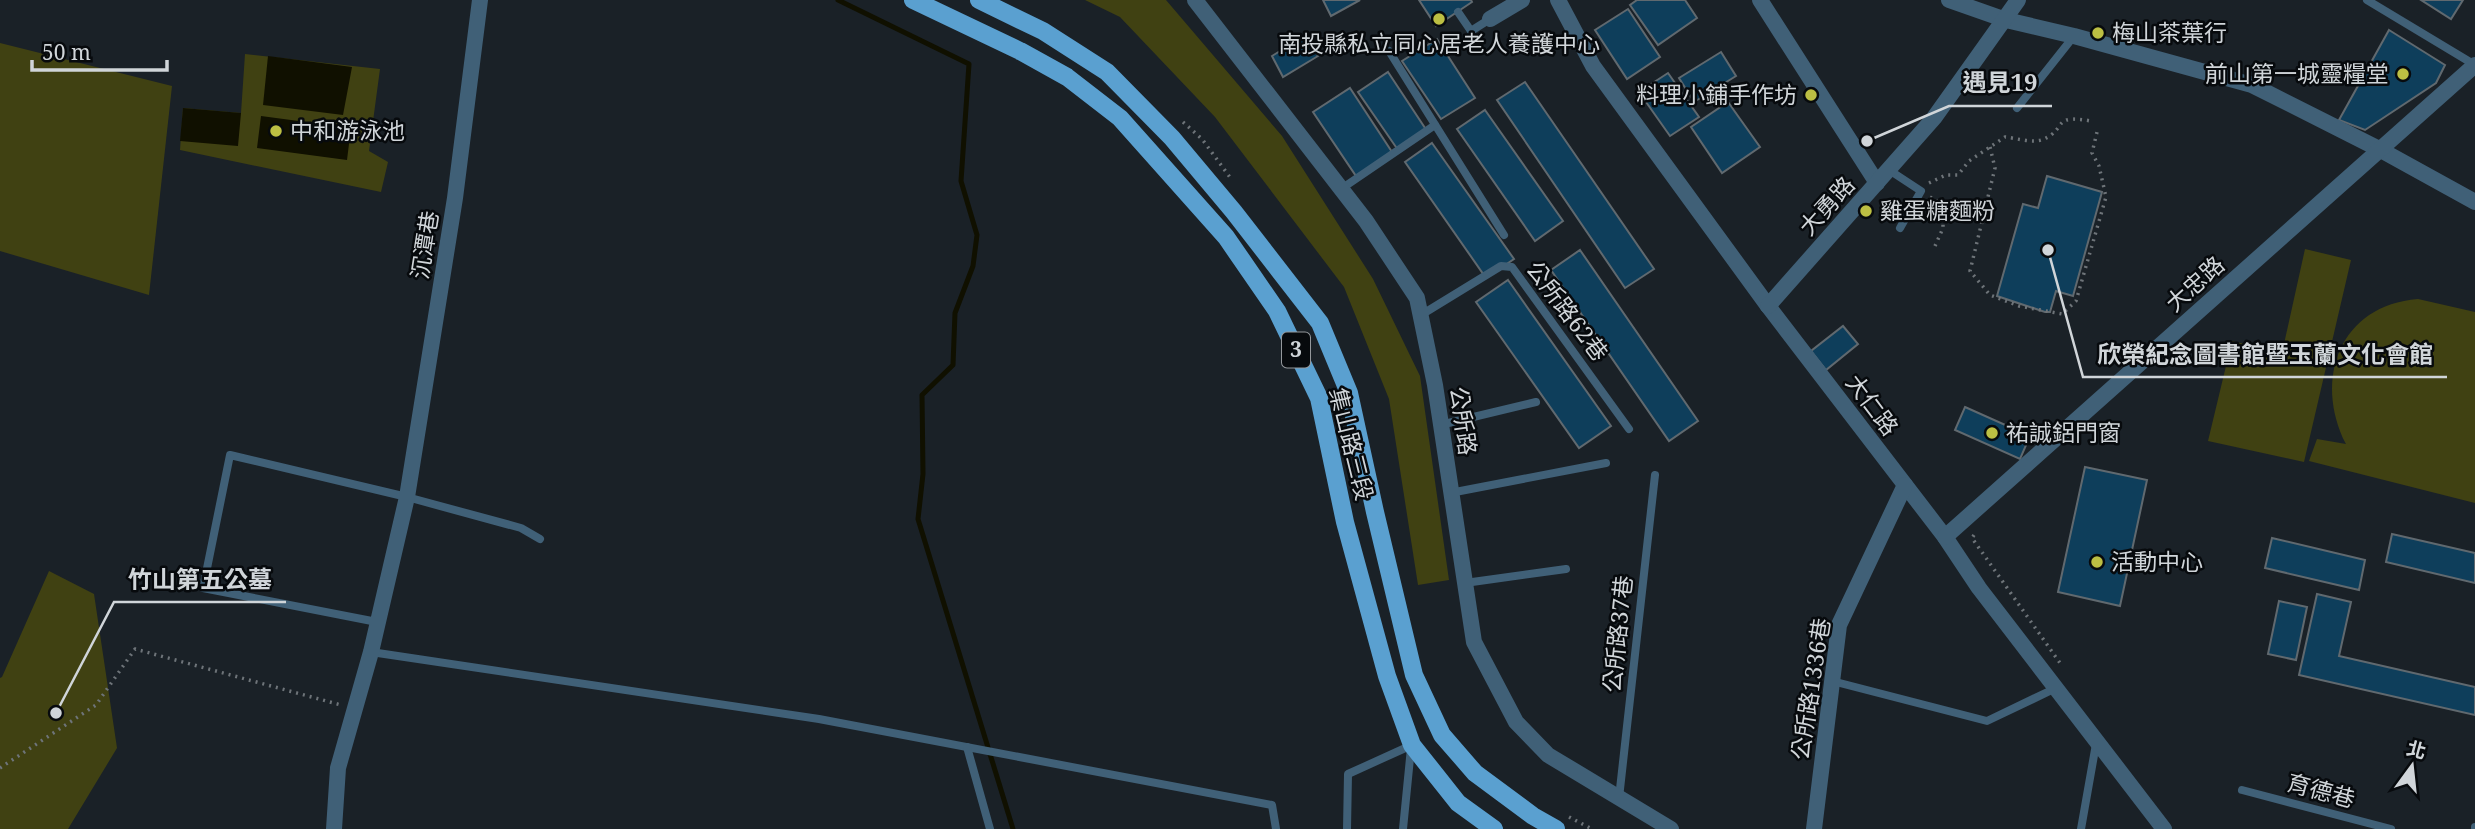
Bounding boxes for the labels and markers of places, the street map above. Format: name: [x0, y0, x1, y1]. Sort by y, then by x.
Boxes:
marker: 南投縣私立同心居老人養護中心: [1431, 11, 1447, 27]
place label: 梅山茶葉行: [2112, 16, 2227, 48]
marker: 梅山茶葉行: [2090, 25, 2106, 41]
place label: 南投縣私立同心居老人養護中心: [1278, 27, 1600, 59]
place label: 前山第一城靈糧堂: [2205, 57, 2389, 89]
callout: 遇見19: [1949, 61, 2052, 106]
marker: 前山第一城靈糧堂: [2395, 66, 2411, 82]
place label: 料理小鋪手作坊: [1636, 78, 1797, 110]
marker: 料理小鋪手作坊: [1803, 87, 1819, 103]
place label: 中和游泳池: [290, 114, 405, 146]
marker: 中和游泳池: [268, 123, 284, 139]
place label: 雞蛋糖麵粉: [1880, 194, 1995, 226]
marker: 雞蛋糖麵粉: [1858, 203, 1874, 219]
callout: 欣榮紀念圖書館暨玉蘭文化會館: [2083, 332, 2447, 377]
place label: 祐誠鋁門窗: [2006, 416, 2121, 448]
marker: 祐誠鋁門窗: [1984, 425, 2000, 441]
place label: 活動中心: [2111, 545, 2203, 577]
marker: 活動中心: [2089, 554, 2105, 570]
callout: 竹山第五公墓: [114, 557, 286, 602]

